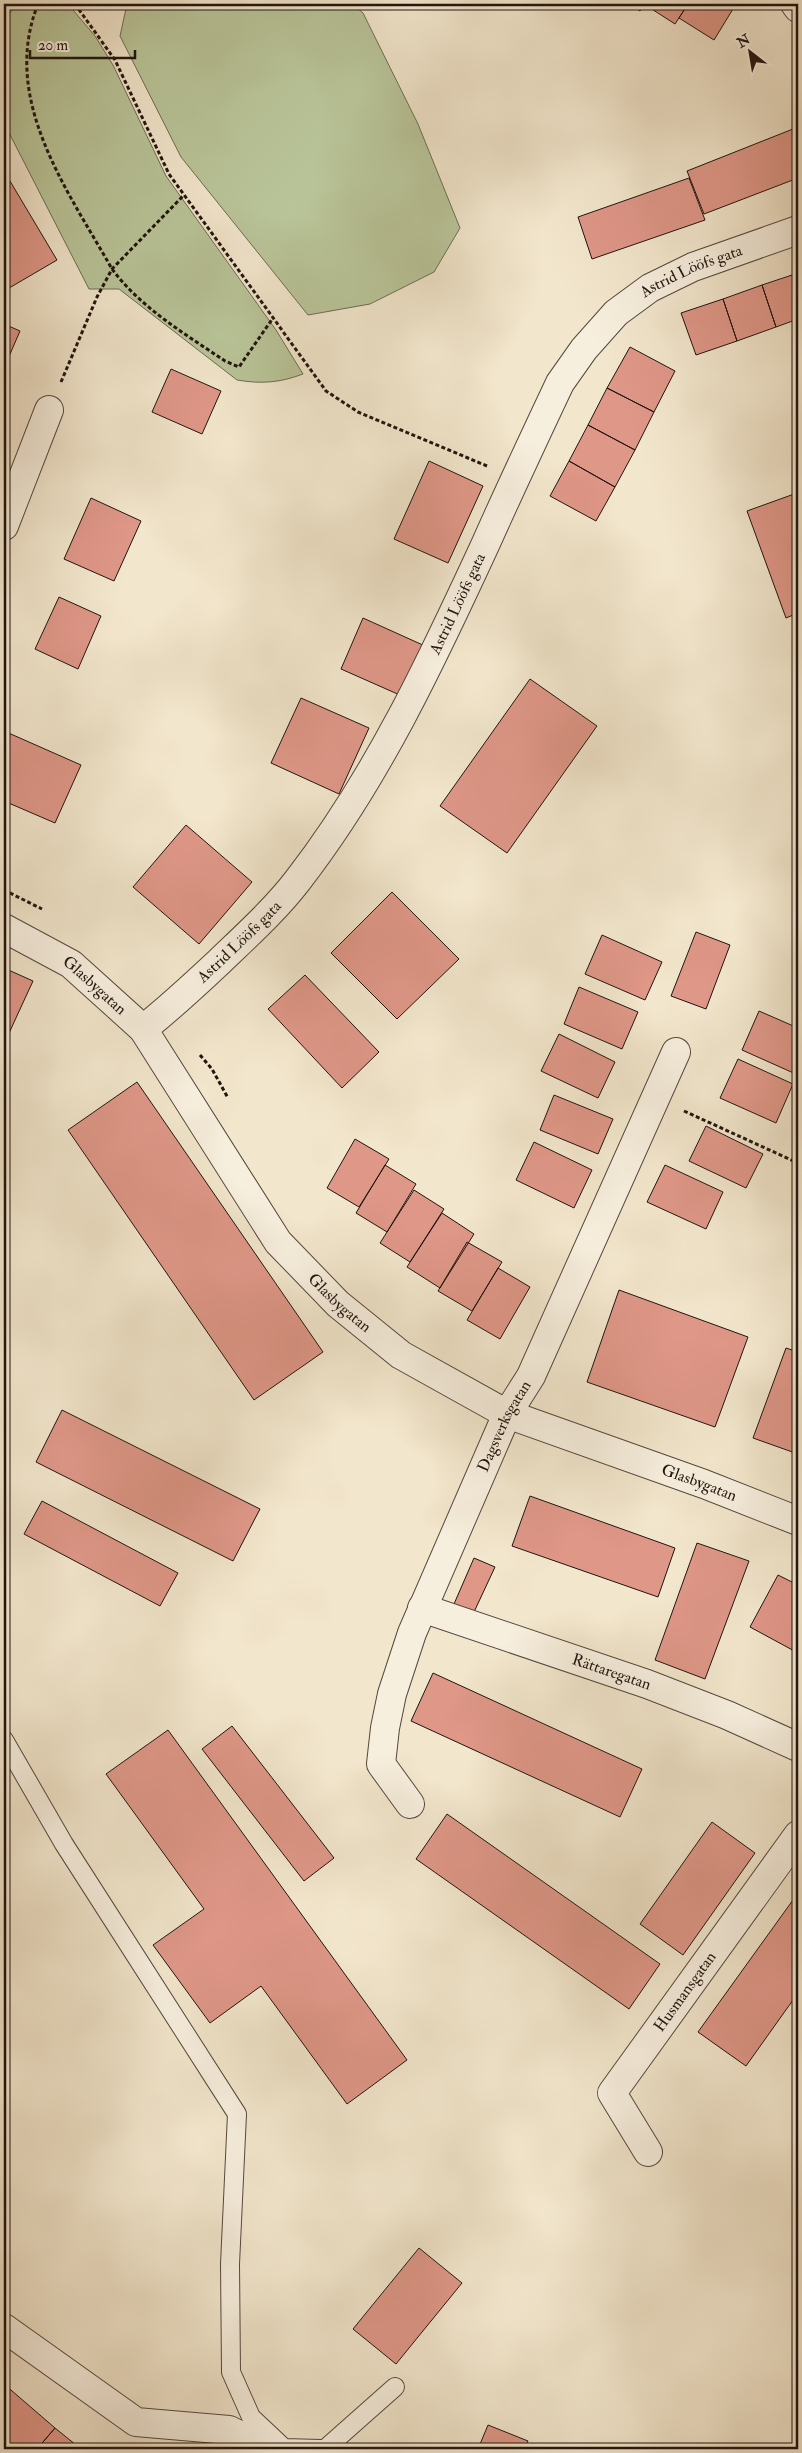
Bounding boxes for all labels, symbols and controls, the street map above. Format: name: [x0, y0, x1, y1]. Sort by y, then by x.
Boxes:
scale bar: [30, 28, 135, 60]
north arrow: [724, 28, 774, 78]
text: N: [733, 31, 754, 52]
text: 20 m: [38, 36, 68, 55]
street label: Astrid Lööfs gata: [635, 240, 745, 303]
street label: Astrid Lööfs gata: [425, 550, 490, 659]
street label: Astrid Lööfs gata: [192, 896, 286, 988]
street label: Glasbygatan: [60, 952, 131, 1019]
street label: Glasbygatan: [304, 1269, 375, 1337]
street label: Dagsverksgatan: [473, 1377, 536, 1475]
street label: Glasbygatan: [659, 1460, 740, 1506]
street label: Rättaregatan: [569, 1649, 654, 1695]
street label: Husmansgatan: [649, 1948, 721, 2036]

